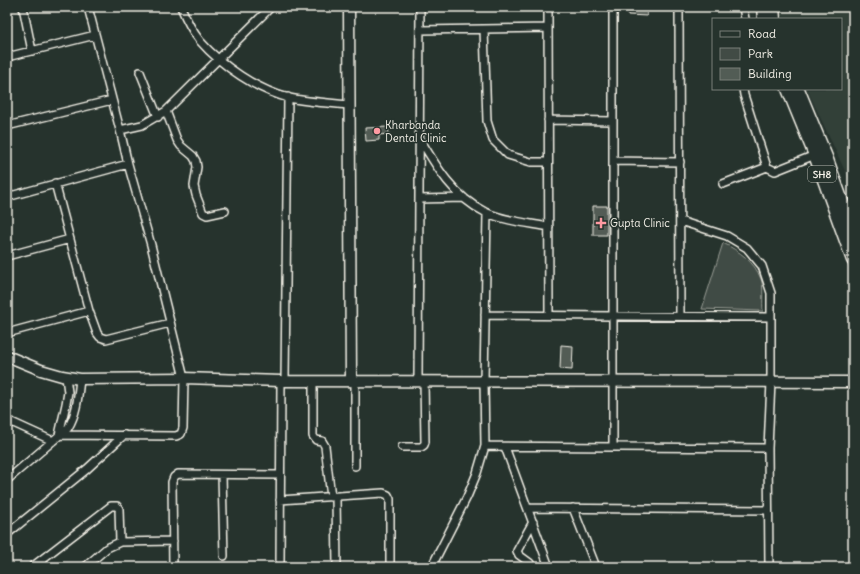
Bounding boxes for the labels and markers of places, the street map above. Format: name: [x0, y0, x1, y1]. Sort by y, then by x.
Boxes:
place label: Kharbanda Dental Clinic: [385, 118, 447, 145]
marker: Kharbanda Dental Clinic: [372, 126, 382, 136]
place label: Gupta Clinic: [610, 216, 670, 230]
marker: Gupta Clinic: [595, 217, 607, 229]

